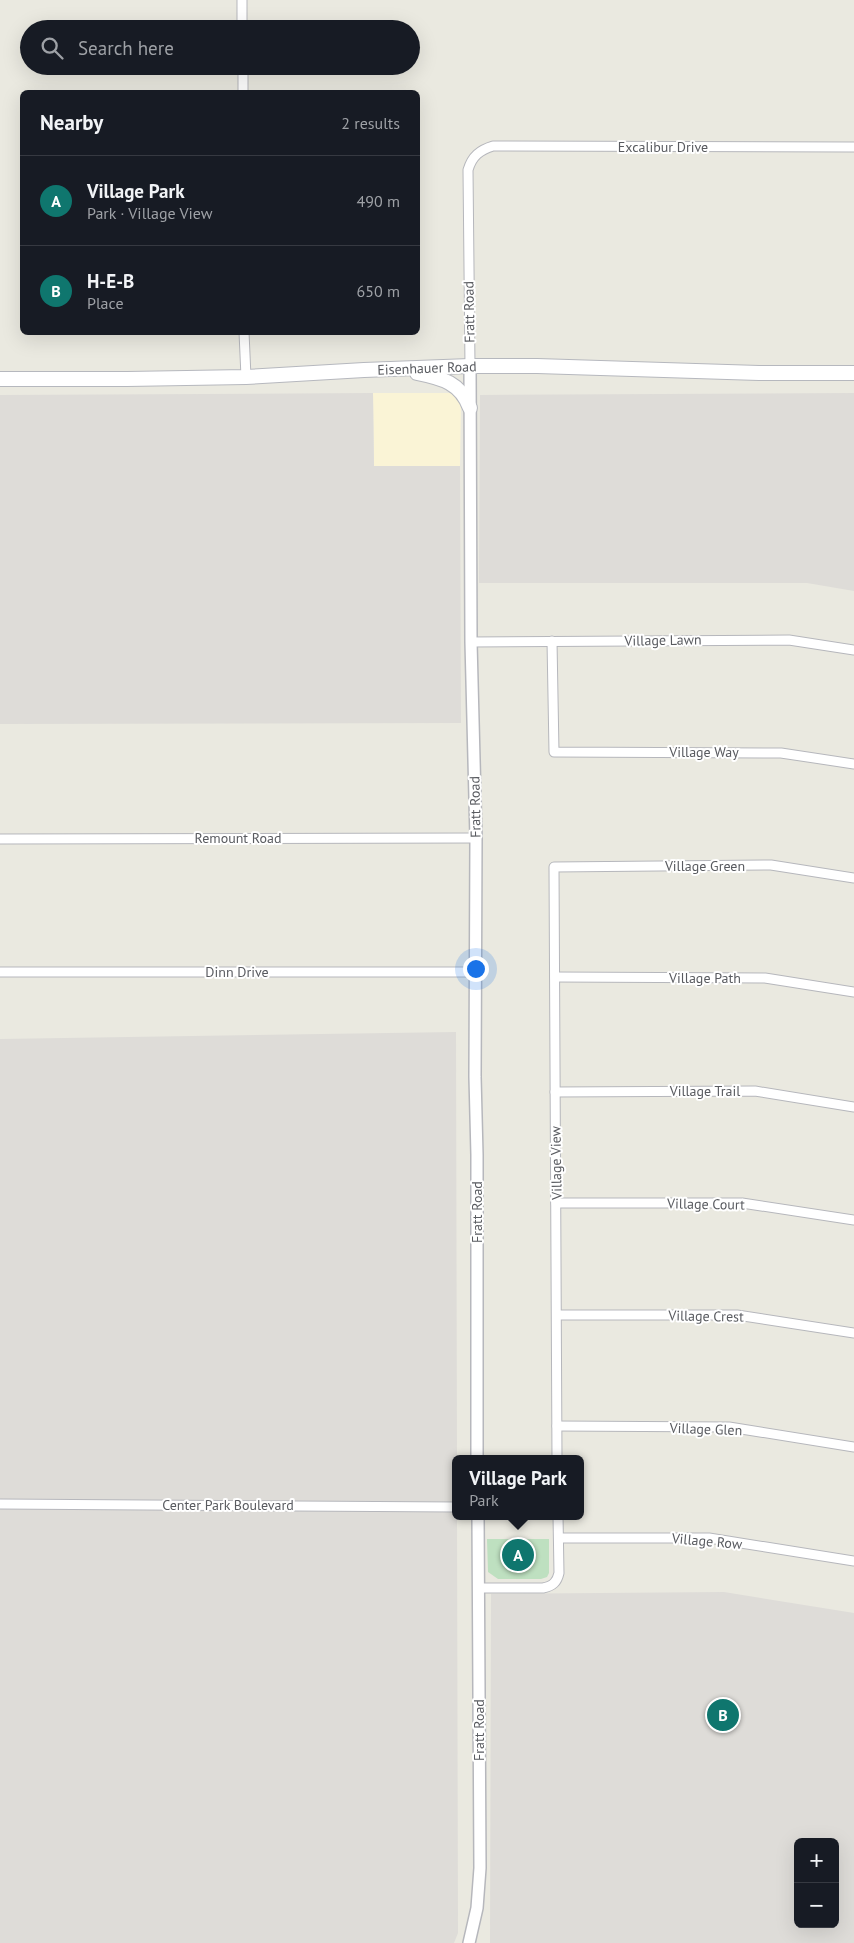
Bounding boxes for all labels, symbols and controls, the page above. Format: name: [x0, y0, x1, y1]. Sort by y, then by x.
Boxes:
search box: [20, 20, 420, 75]
icon: search: [38, 34, 66, 62]
text: Search here: [78, 36, 174, 60]
text: Nearby: [40, 109, 103, 136]
text: 2 results: [341, 113, 400, 133]
street label: Excalibur Drive: [618, 138, 708, 156]
text: Village Park: [87, 179, 185, 203]
text: A: [51, 191, 61, 211]
text: 490 m: [357, 191, 400, 211]
text: Park · Village View: [87, 203, 213, 223]
text: H-E-B: [87, 269, 134, 293]
text: B: [51, 281, 61, 301]
text: 650 m: [357, 281, 400, 301]
street label: Fratt Road: [459, 281, 479, 343]
text: Place: [87, 293, 124, 313]
street label: Eisenhauer Road: [377, 357, 477, 379]
street label: Village Lawn: [623, 630, 702, 650]
street label: Village Way: [668, 743, 739, 761]
street label: Fratt Road: [465, 776, 485, 838]
street label: Remount Road: [195, 829, 281, 847]
street label: Village Green: [664, 857, 745, 875]
your location: [463, 956, 489, 982]
street label: Dinn Drive: [205, 963, 269, 981]
street label: Village Path: [668, 969, 741, 987]
street label: Village Trail: [669, 1082, 740, 1100]
street label: Village View: [546, 1125, 566, 1201]
street label: Fratt Road: [468, 1181, 486, 1243]
street label: Village Court: [666, 1194, 745, 1214]
street label: Village Crest: [667, 1306, 744, 1326]
street label: Village Glen: [668, 1419, 743, 1439]
popup: [452, 1455, 584, 1520]
text: Village Park: [469, 1466, 567, 1490]
text: Park: [469, 1490, 499, 1510]
street label: Center Park Boulevard: [162, 1496, 294, 1514]
street label: Village Row: [670, 1529, 744, 1553]
pin: A: [502, 1536, 534, 1574]
pin: B: [707, 1696, 739, 1734]
street label: Fratt Road: [470, 1699, 488, 1761]
map controls: [794, 1838, 839, 1928]
button: +: [794, 1838, 839, 1883]
button: −: [794, 1883, 839, 1928]

